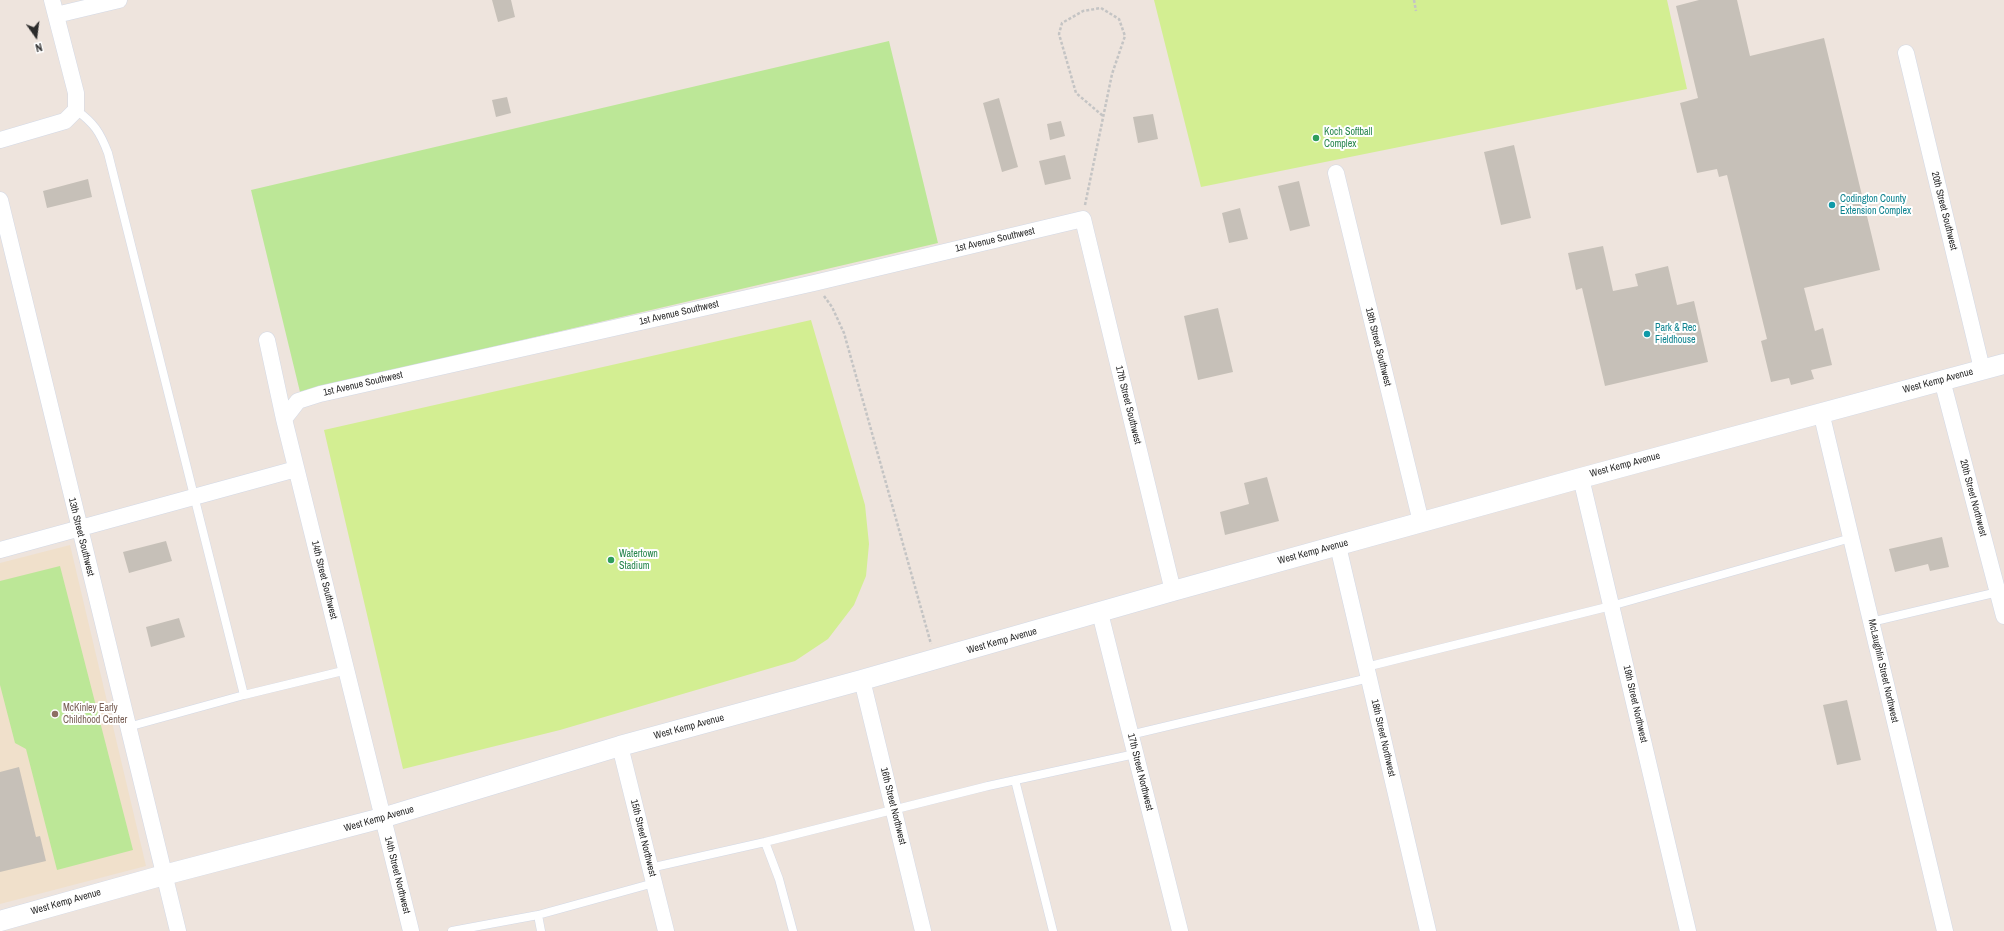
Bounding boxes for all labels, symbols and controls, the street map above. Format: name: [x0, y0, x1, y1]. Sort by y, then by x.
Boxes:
north arrow: [16, 16, 56, 56]
text: N: [34, 40, 44, 55]
place label: Koch Softball Complex: [1324, 126, 1372, 150]
marker: Koch Softball Complex: [1311, 133, 1321, 143]
street label: 20th Street Southwest: [1928, 170, 1960, 252]
place label: Codington County Extension Complex: [1840, 193, 1911, 216]
marker: Codington County Extension Complex: [1827, 200, 1837, 210]
street label: 1st Avenue Southwest: [954, 225, 1036, 255]
street label: 1st Avenue Southwest: [638, 298, 720, 328]
street label: 18th Street Southwest: [1362, 306, 1394, 388]
place label: Park & Rec Fieldhouse: [1655, 322, 1696, 346]
marker: Park & Rec Fieldhouse: [1642, 329, 1652, 339]
street label: 17th Street Southwest: [1112, 364, 1144, 446]
street label: West Kemp Avenue: [1902, 366, 1974, 396]
street label: 1st Avenue Southwest: [322, 369, 404, 399]
street label: West Kemp Avenue: [1589, 450, 1661, 480]
street label: 20th Street Northwest: [1957, 458, 1989, 538]
street label: 13th Street Southwest: [65, 496, 97, 578]
street label: West Kemp Avenue: [1277, 537, 1349, 567]
street label: 14th Street Southwest: [308, 539, 340, 621]
place label: Watertown Stadium: [619, 548, 658, 572]
marker: Watertown Stadium: [606, 555, 616, 565]
street label: McLaughlin Street Northwest: [1865, 618, 1901, 724]
street label: West Kemp Avenue: [966, 625, 1038, 657]
street label: 19th Street Northwest: [1620, 664, 1650, 744]
street label: 18th Street Northwest: [1368, 698, 1398, 778]
place label: McKinley Early Childhood Center: [63, 702, 127, 726]
marker: McKinley Early Childhood Center: [50, 709, 60, 719]
street label: West Kemp Avenue: [653, 712, 725, 742]
street label: 17th Street Northwest: [1125, 732, 1155, 812]
street label: 16th Street Northwest: [878, 766, 908, 846]
street label: 15th Street Northwest: [628, 798, 658, 878]
street label: West Kemp Avenue: [343, 803, 415, 835]
street label: 14th Street Northwest: [382, 835, 412, 915]
street label: West Kemp Avenue: [30, 886, 102, 918]

